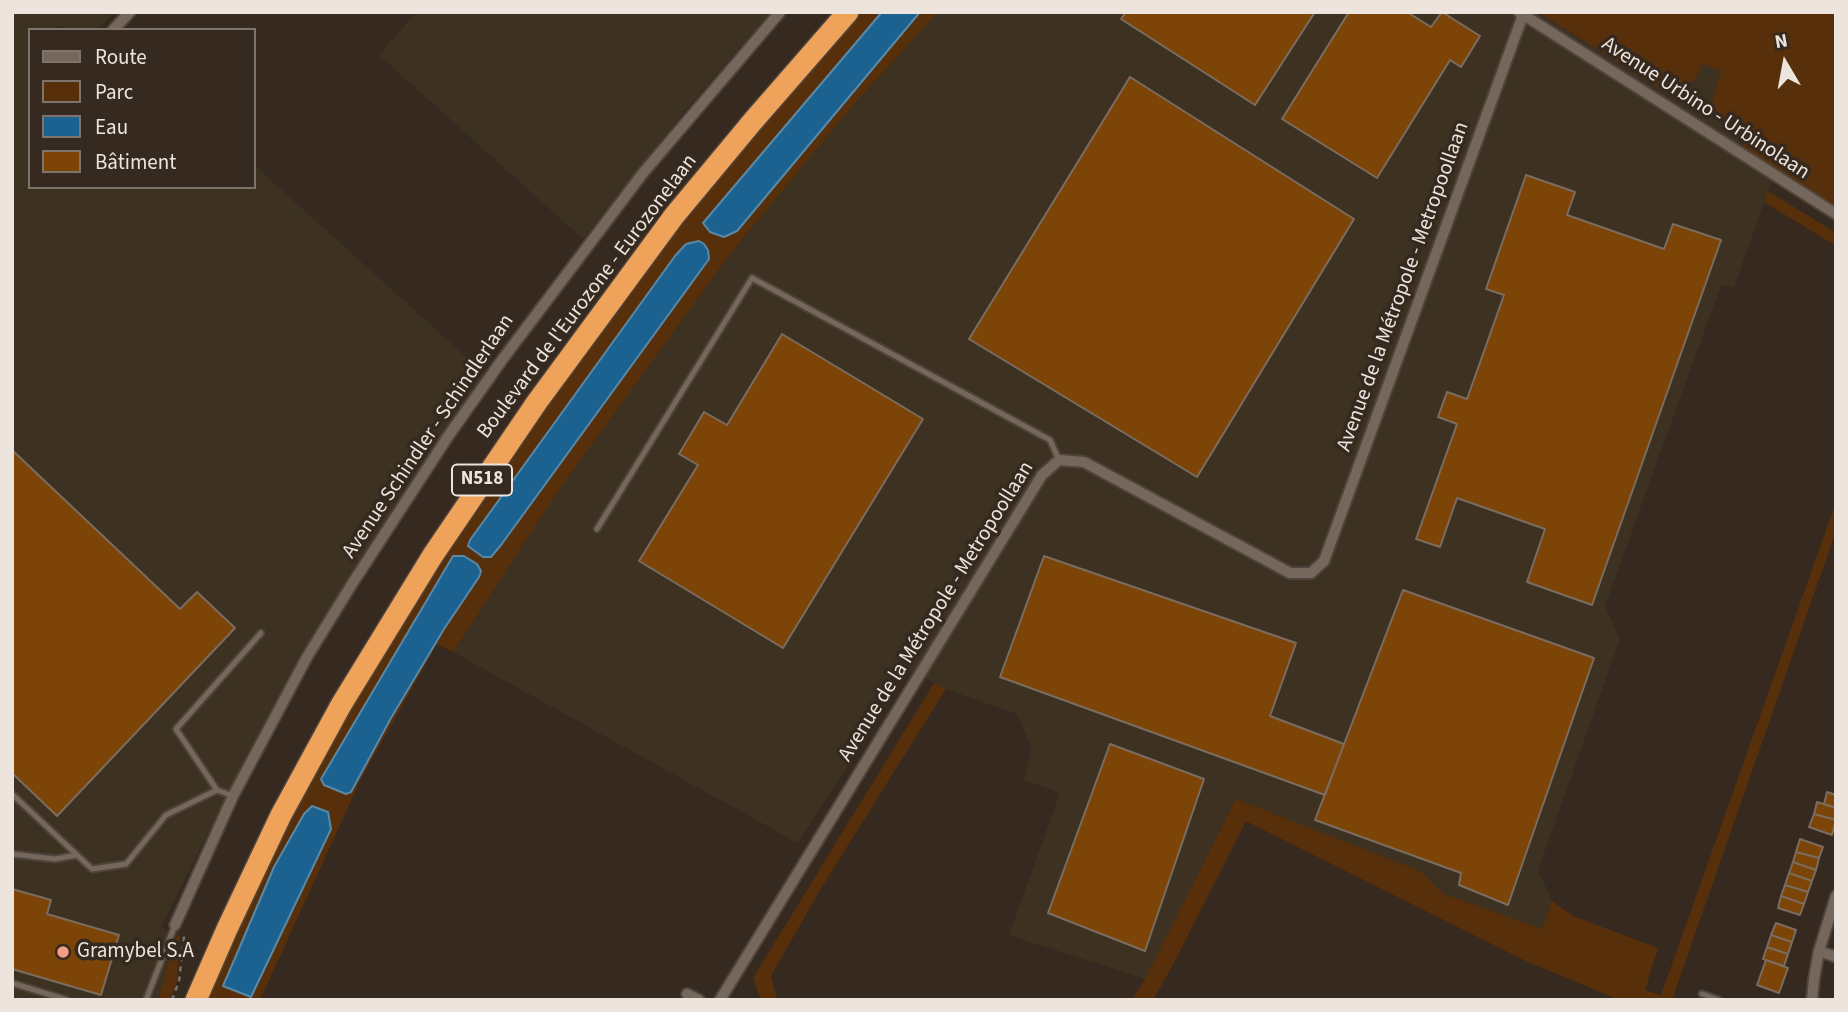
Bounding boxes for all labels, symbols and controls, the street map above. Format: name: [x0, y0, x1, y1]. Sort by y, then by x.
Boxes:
text: N: [1773, 27, 1790, 56]
legend: [28, 28, 256, 189]
north arrow: [1750, 28, 1820, 98]
street label: Avenue Urbino - Urbinolaan: [1596, 32, 1814, 186]
text: Route: [95, 42, 147, 72]
text: Parc: [95, 77, 133, 107]
text: Eau: [95, 112, 128, 142]
street label: Avenue de la Métropole - Metropoollaan: [1332, 119, 1476, 455]
text: Bâtiment: [95, 147, 176, 177]
street label: Boulevard de l'Eurozone - Eurozonelaan: [473, 150, 703, 444]
street label: Avenue Schindler - Schindlerlaan: [338, 310, 520, 564]
street label: Avenue de la Métropole - Metropoollaan: [834, 457, 1040, 767]
road number: N518: [452, 464, 512, 495]
place label: Gramybel S.A: [77, 939, 194, 965]
marker: Gramybel S.A: [55, 944, 71, 960]

